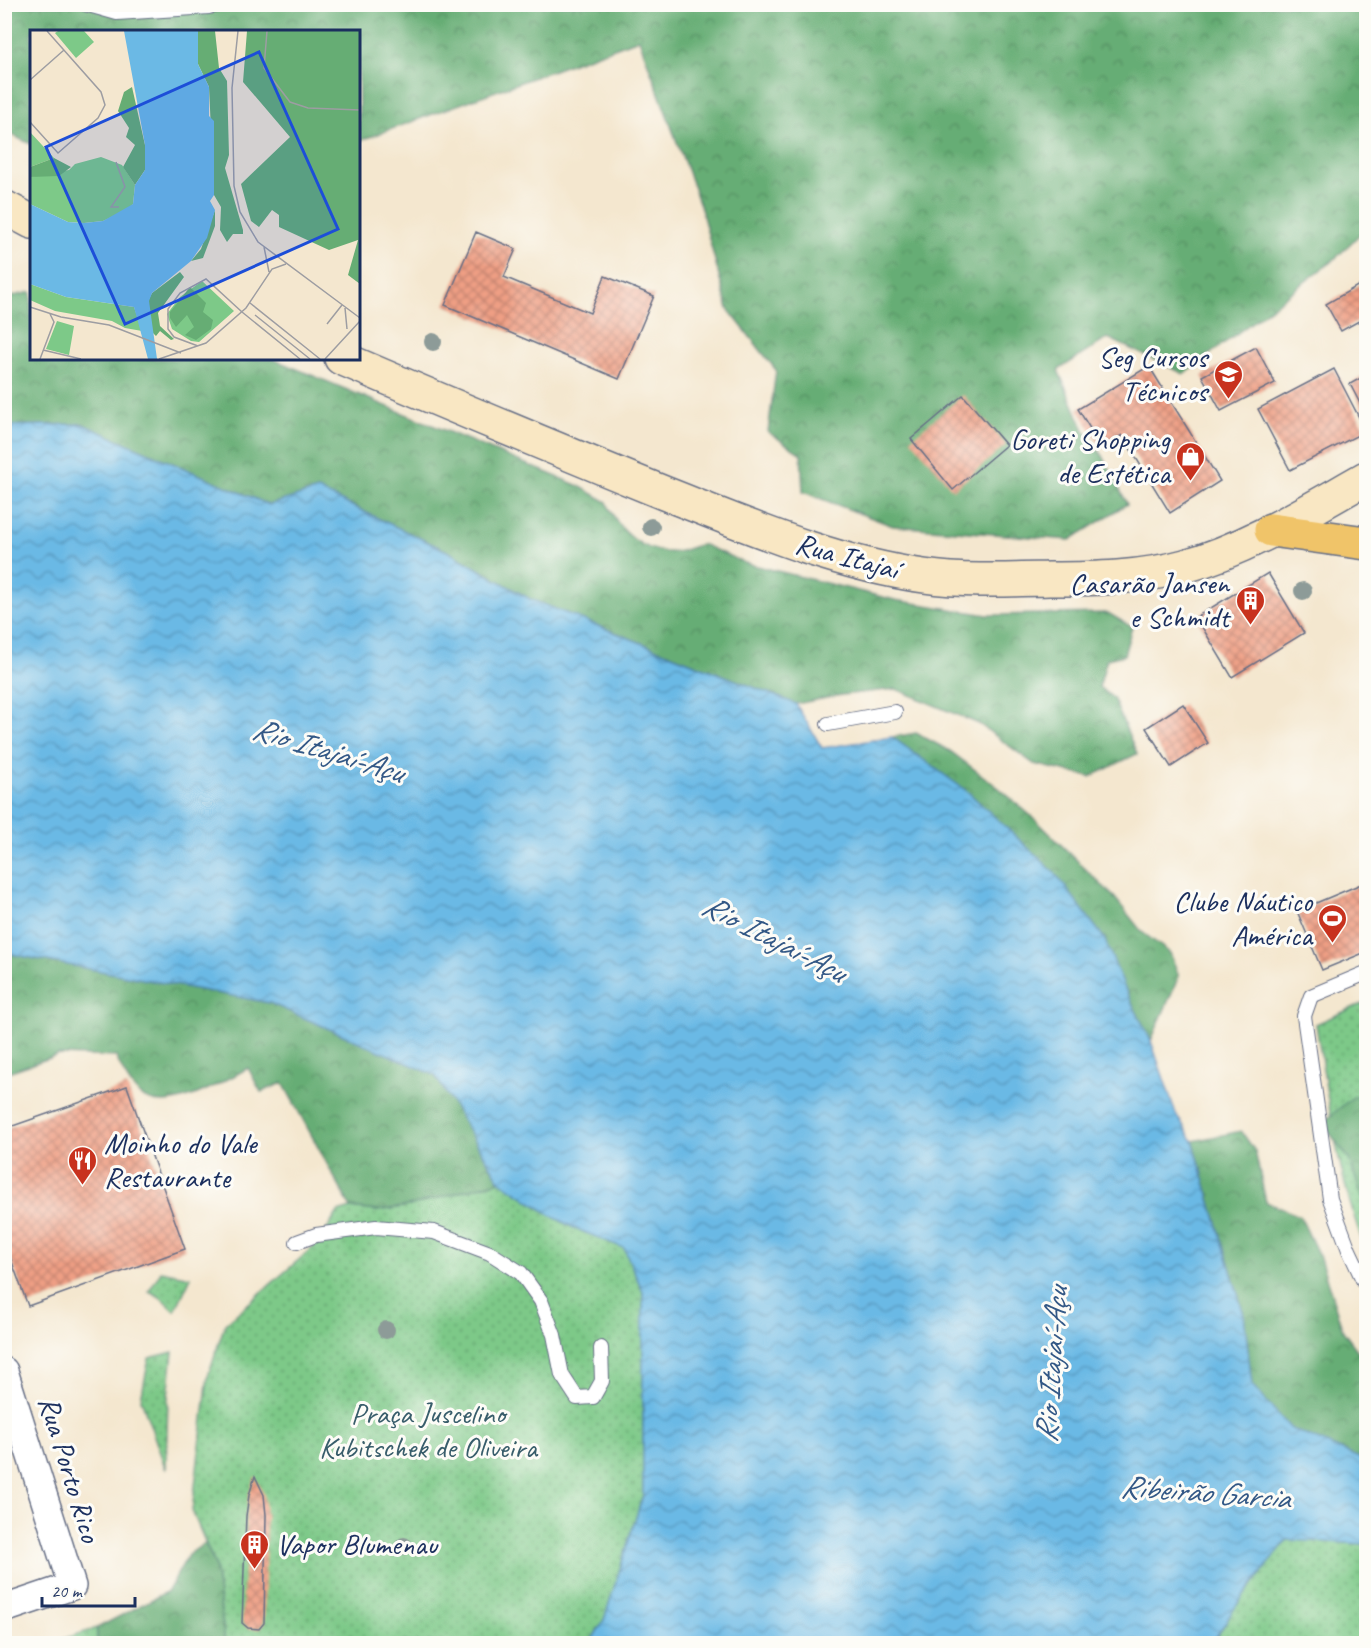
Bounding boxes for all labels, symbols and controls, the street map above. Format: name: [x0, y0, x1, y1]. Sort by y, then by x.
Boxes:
inset map: [30, 30, 360, 360]
place label: Seg Cursos Técnicos: [1098, 338, 1210, 410]
school or university icon: Seg Cursos Técnicos: [1212, 358, 1244, 400]
place label: Goreti Shopping de Estética: [1010, 420, 1172, 492]
shop icon: Goreti Shopping de Estética: [1175, 440, 1207, 482]
street label: Rua Itajaí: [791, 524, 909, 590]
place label: Casarão Jansen e Schmidt: [1070, 564, 1232, 636]
building icon: Casarão Jansen e Schmidt: [1234, 584, 1266, 626]
water label: Rio Itajaí-Açu: [248, 708, 413, 794]
place label: Clube Náutico América: [1174, 882, 1314, 954]
water label: Rio Itajaí-Açu: [696, 884, 857, 994]
sports icon: Clube Náutico América: [1317, 902, 1349, 944]
place label: Moinho do Vale Restaurante: [104, 1124, 259, 1196]
restaurant icon: Moinho do Vale Restaurante: [67, 1144, 99, 1186]
water label: Rio Itajaí-Açu: [1025, 1281, 1077, 1444]
street label: Rua Porto Rico: [30, 1391, 111, 1548]
park label: Praça Juscelino Kubitschek de Oliveira: [319, 1394, 539, 1466]
water label: Ribeirão Garcia: [1119, 1466, 1294, 1519]
place label: Vapor Blumenau: [276, 1525, 439, 1563]
building icon: Vapor Blumenau: [239, 1528, 271, 1570]
scale bar: [42, 1570, 135, 1608]
text: 20 m: [51, 1580, 84, 1602]

